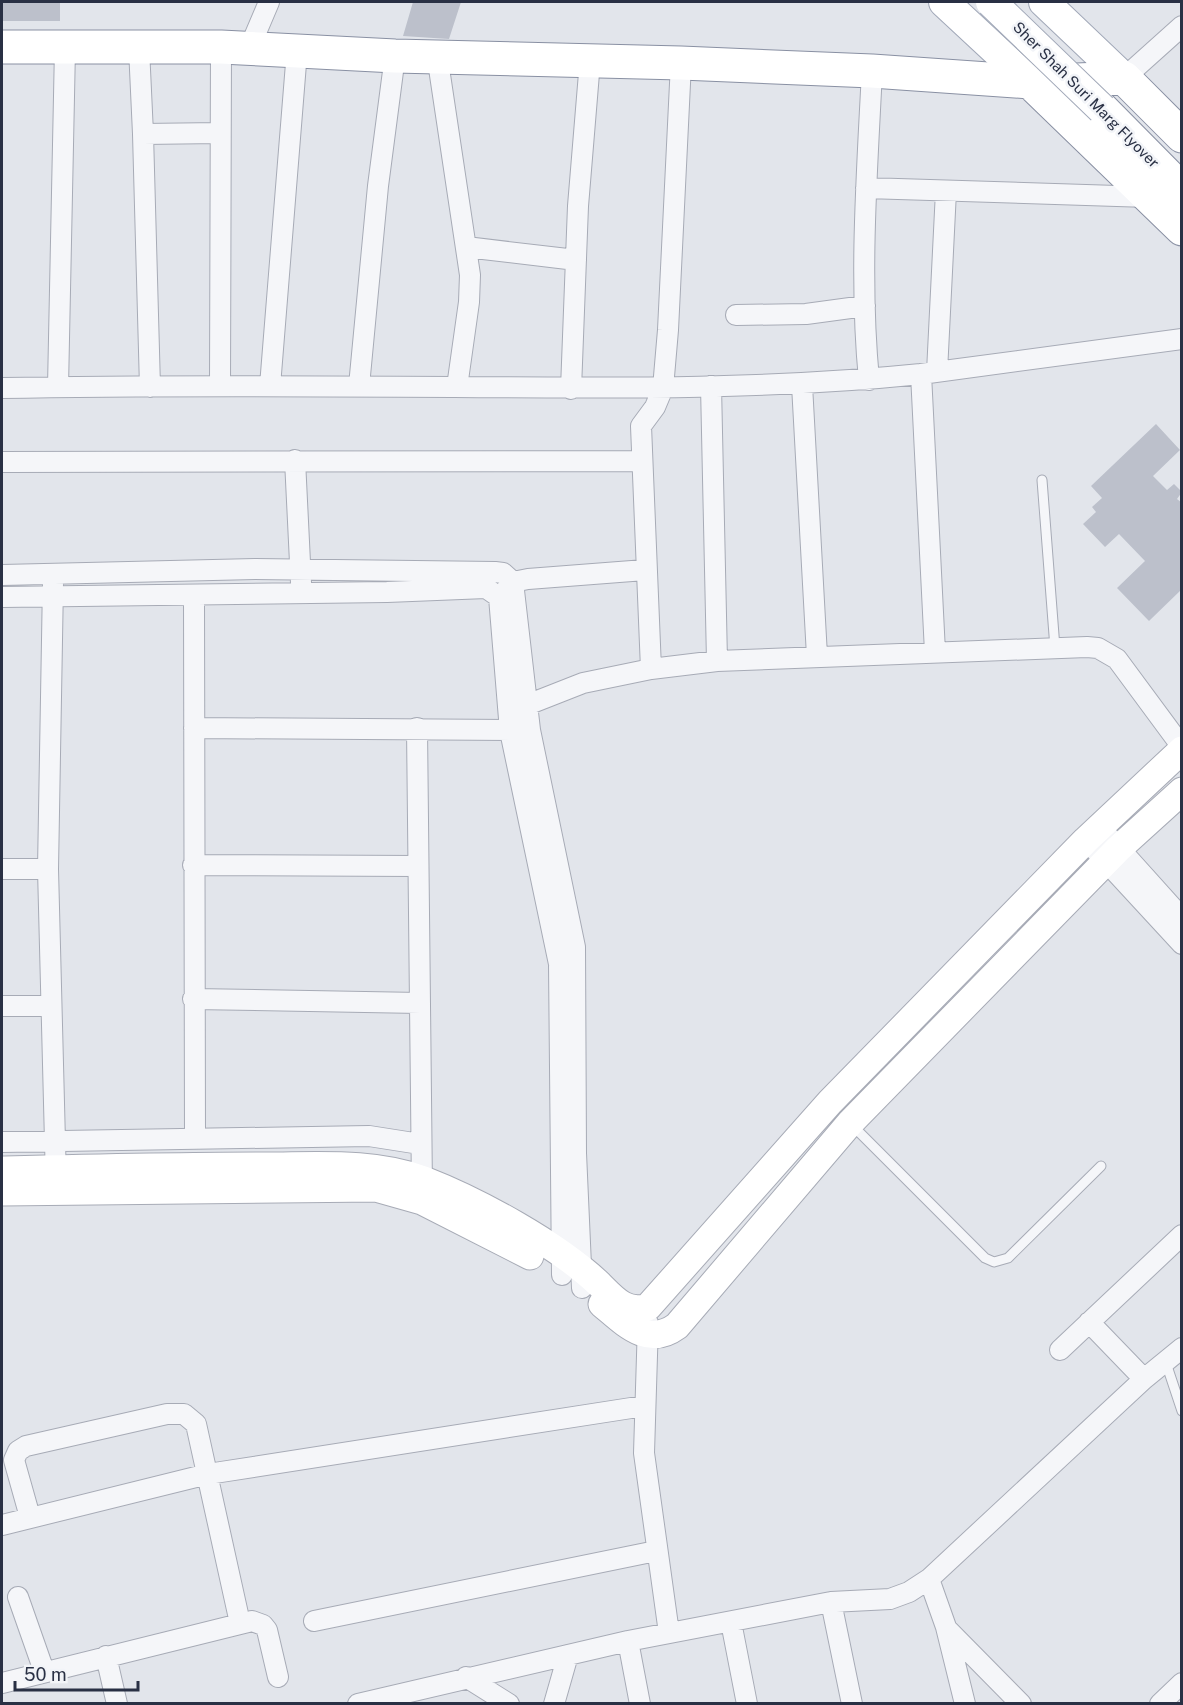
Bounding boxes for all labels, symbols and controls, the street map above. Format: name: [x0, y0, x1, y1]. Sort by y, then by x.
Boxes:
street label: Sher Shah Suri Marg Flyover: [1010, 18, 1163, 171]
scale bar: [15, 1654, 138, 1692]
text: 50 m: [24, 1664, 67, 1685]

